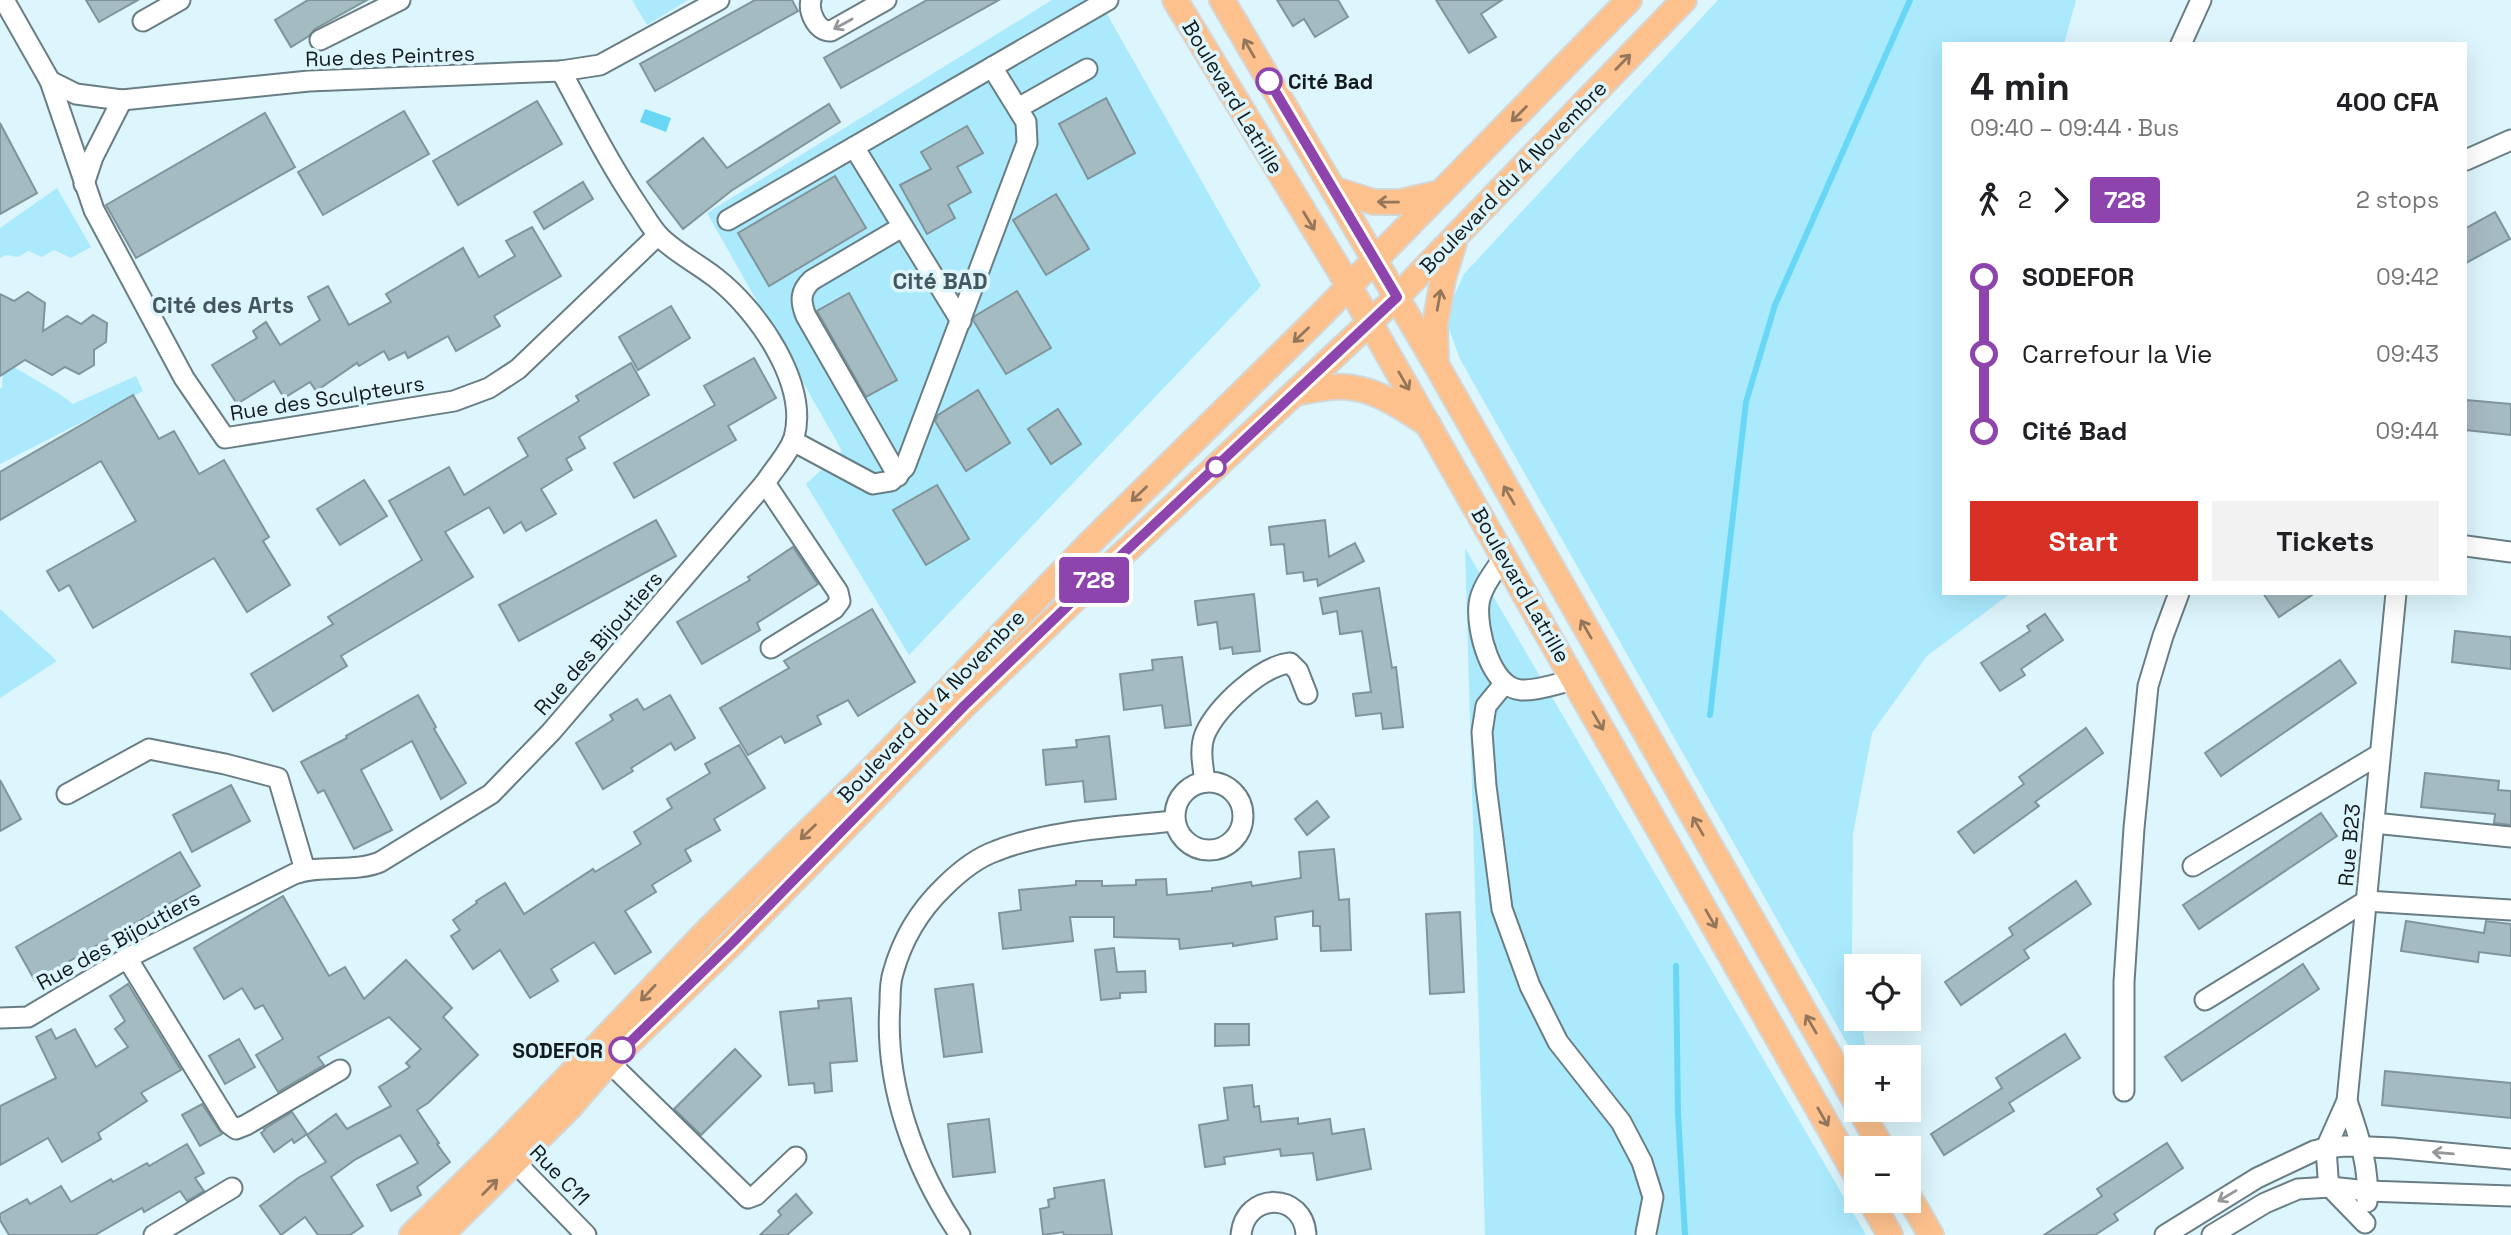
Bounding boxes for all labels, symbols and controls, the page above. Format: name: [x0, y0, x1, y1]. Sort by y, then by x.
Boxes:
street label: Boulevard Latrille: [1176, 15, 1290, 179]
one-way arrow: [833, 18, 854, 31]
one-way arrow: [1242, 38, 1256, 58]
street label: Rue des Peintres: [305, 40, 475, 72]
one-way arrow: [1615, 54, 1632, 71]
text: 4 min: [1970, 63, 2070, 111]
marker: Cité Bad: [1256, 68, 1282, 94]
place label: Cité Bad: [1288, 68, 1373, 95]
street label: Boulevard du 4 Novembre: [1414, 75, 1612, 279]
text: 400 CFA: [2336, 85, 2439, 119]
one-way arrow: [1511, 105, 1528, 122]
text: 09:40 – 09:44 · Bus: [1970, 113, 2179, 143]
icon: walk: [1970, 181, 2008, 219]
icon: forward: [2042, 181, 2080, 219]
text: 728: [2104, 184, 2146, 215]
text: 2: [2018, 185, 2032, 215]
text: 2 stops: [2356, 185, 2439, 215]
one-way arrow: [1376, 195, 1399, 209]
one-way arrow: [1302, 211, 1316, 231]
text: SODEFOR: [2022, 260, 2134, 294]
text: 09:42: [2376, 262, 2439, 292]
district label: Cité BAD: [892, 266, 988, 296]
one-way arrow: [1433, 289, 1446, 312]
district label: Cité des Arts: [152, 290, 294, 320]
one-way arrow: [1293, 326, 1310, 343]
text: Carrefour la Vie: [2022, 337, 2213, 371]
text: 09:43: [2376, 339, 2439, 369]
street label: Rue des Sculpteurs: [228, 369, 426, 427]
one-way arrow: [1397, 371, 1411, 391]
text: Cité Bad: [2022, 414, 2127, 448]
text: 09:44: [2376, 416, 2439, 446]
unlabelled marker: [1206, 457, 1226, 477]
one-way arrow: [1502, 485, 1516, 505]
one-way arrow: [1131, 486, 1148, 503]
button: Start: [1970, 501, 2198, 581]
button: Tickets: [2212, 501, 2439, 581]
street label: Boulevard Latrille: [1466, 503, 1576, 667]
line badge: 728: [1054, 557, 1134, 603]
text: 728: [1073, 564, 1115, 595]
street label: Rue des Bijoutiers: [528, 565, 668, 721]
street label: Boulevard du 4 Novembre: [832, 604, 1030, 808]
one-way arrow: [1579, 619, 1593, 639]
one-way arrow: [1591, 711, 1605, 731]
street label: Rue B23: [2332, 802, 2366, 888]
one-way arrow: [1691, 817, 1705, 837]
one-way arrow: [800, 823, 817, 840]
street label: Rue des Bijoutiers: [32, 884, 204, 996]
one-way arrow: [1704, 909, 1718, 929]
map controls: [1844, 954, 1921, 1213]
button: locate: [1844, 954, 1921, 1031]
one-way arrow: [640, 985, 657, 1002]
one-way arrow: [1804, 1014, 1817, 1035]
place label: SODEFOR: [512, 1037, 603, 1064]
marker: SODEFOR: [609, 1037, 635, 1063]
button: +: [1844, 1045, 1921, 1122]
one-way arrow: [1817, 1106, 1830, 1127]
button: −: [1844, 1136, 1921, 1213]
street label: Rue C11: [524, 1139, 596, 1211]
one-way arrow: [2432, 1146, 2455, 1159]
one-way arrow: [481, 1179, 498, 1196]
one-way arrow: [2218, 1189, 2238, 1203]

